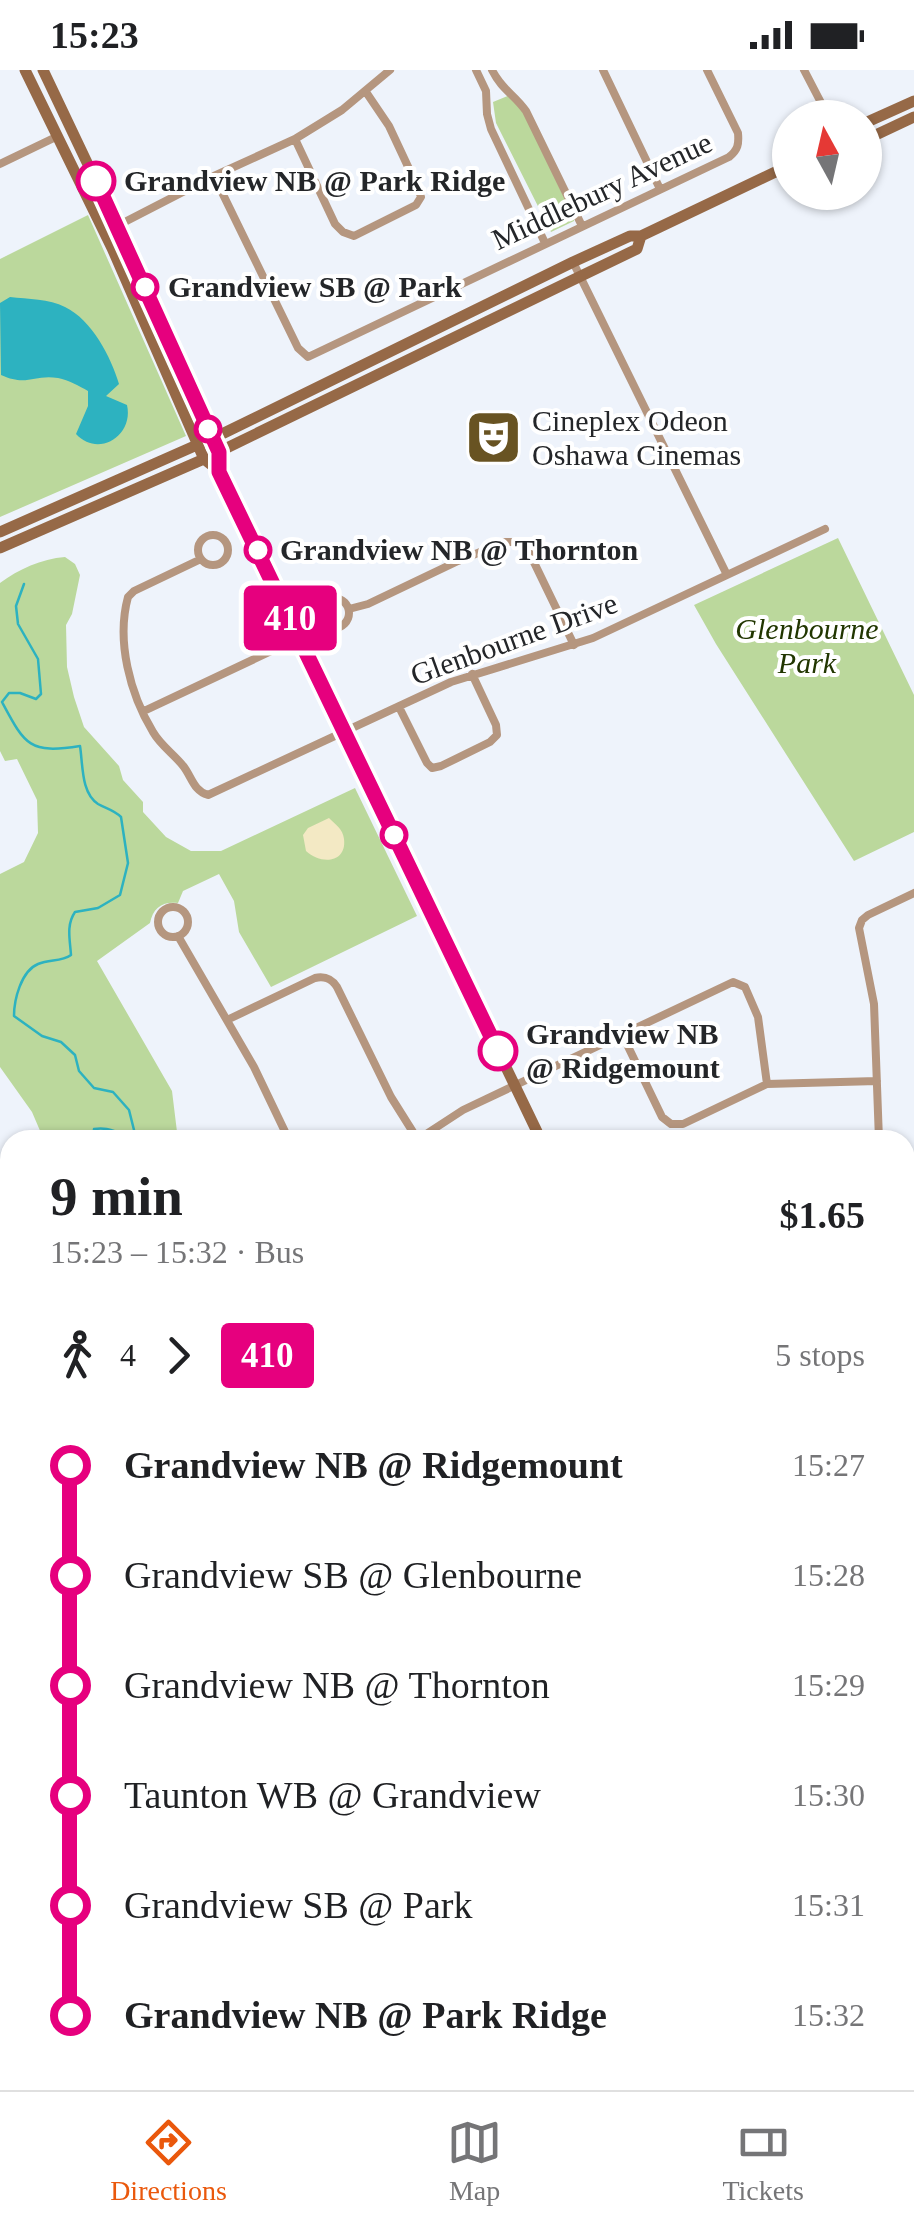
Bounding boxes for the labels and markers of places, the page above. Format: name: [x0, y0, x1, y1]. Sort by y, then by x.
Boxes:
marker: Grandview NB @ Park Ridge: [77, 162, 115, 200]
place label: Grandview NB @ Park Ridge: [124, 164, 505, 197]
place label: Grandview SB @ Park: [168, 270, 462, 303]
marker: Grandview SB @ Park: [132, 274, 158, 300]
place label: Cineplex Odeon Oshawa Cinemas: [532, 404, 741, 471]
theatre icon: Cineplex Odeon Oshawa Cinemas: [463, 408, 523, 468]
unlabelled marker: [195, 416, 221, 442]
place label: Grandview NB @ Thornton: [280, 533, 639, 566]
marker: Grandview NB @ Thornton: [245, 537, 271, 563]
unlabelled marker: [381, 822, 407, 848]
place label: Grandview NB @ Ridgemount: [526, 1017, 720, 1084]
marker: Grandview NB @ Ridgemount: [479, 1032, 517, 1070]

